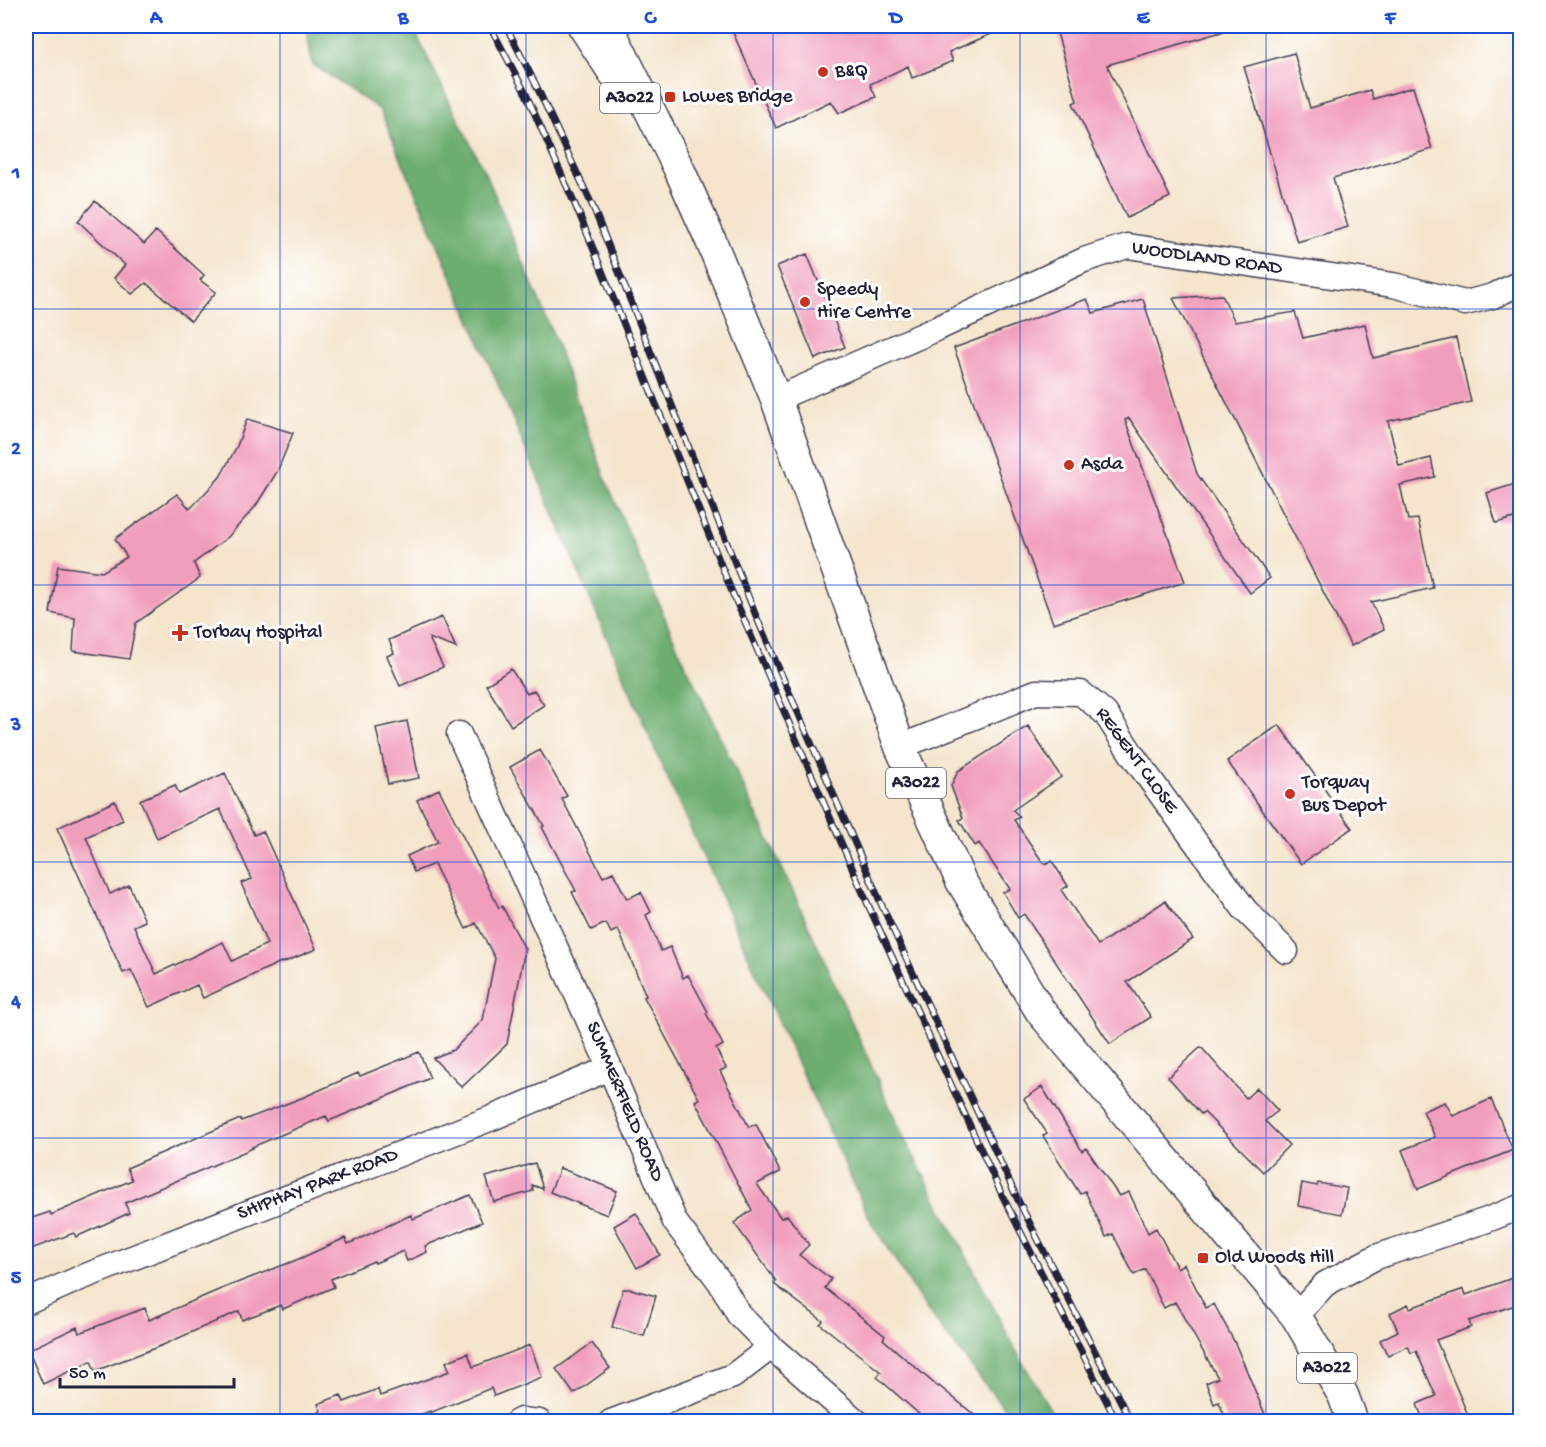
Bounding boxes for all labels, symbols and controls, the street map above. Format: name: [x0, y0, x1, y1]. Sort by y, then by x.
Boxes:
text: A: [149, 8, 164, 31]
text: B: [397, 8, 409, 31]
text: C: [644, 8, 658, 31]
text: D: [887, 8, 903, 31]
text: E: [1137, 8, 1151, 31]
text: F: [1384, 8, 1397, 31]
place label: B&Q: [834, 61, 868, 84]
marker: B&Q: [816, 65, 830, 79]
road number: A3022: [600, 83, 660, 113]
place label: Lowes Bridge: [682, 86, 793, 109]
marker: Lowes Bridge: [663, 90, 677, 104]
text: 1: [11, 163, 20, 186]
street label: WOODLAND ROAD: [1130, 237, 1285, 281]
place label: Speedy Hire Centre: [817, 279, 912, 325]
marker: Speedy Hire Centre: [798, 295, 812, 309]
text: 2: [11, 439, 21, 462]
place label: Asda: [1081, 454, 1124, 477]
marker: Asda: [1062, 458, 1076, 472]
place label: Torbay Hospital: [193, 622, 322, 645]
marker: Torbay Hospital: [171, 624, 189, 642]
street label: REGENT CLOSE: [1090, 703, 1183, 820]
text: 3: [10, 715, 21, 738]
road number: A3022: [886, 768, 946, 798]
place label: Torquay Bus Depot: [1301, 772, 1387, 818]
marker: Torquay Bus Depot: [1283, 787, 1297, 801]
text: 4: [10, 992, 21, 1015]
street label: SUMMERFIELD ROAD: [580, 1019, 668, 1186]
street label: SHIPHAY PARK ROAD: [234, 1143, 402, 1226]
place label: Old Woods Hill: [1215, 1247, 1334, 1270]
marker: Old Woods Hill: [1196, 1251, 1210, 1265]
text: 5: [11, 1268, 22, 1291]
scale bar: [60, 1351, 234, 1389]
road number: A3022: [1297, 1353, 1357, 1383]
text: 50 m: [69, 1364, 106, 1385]

